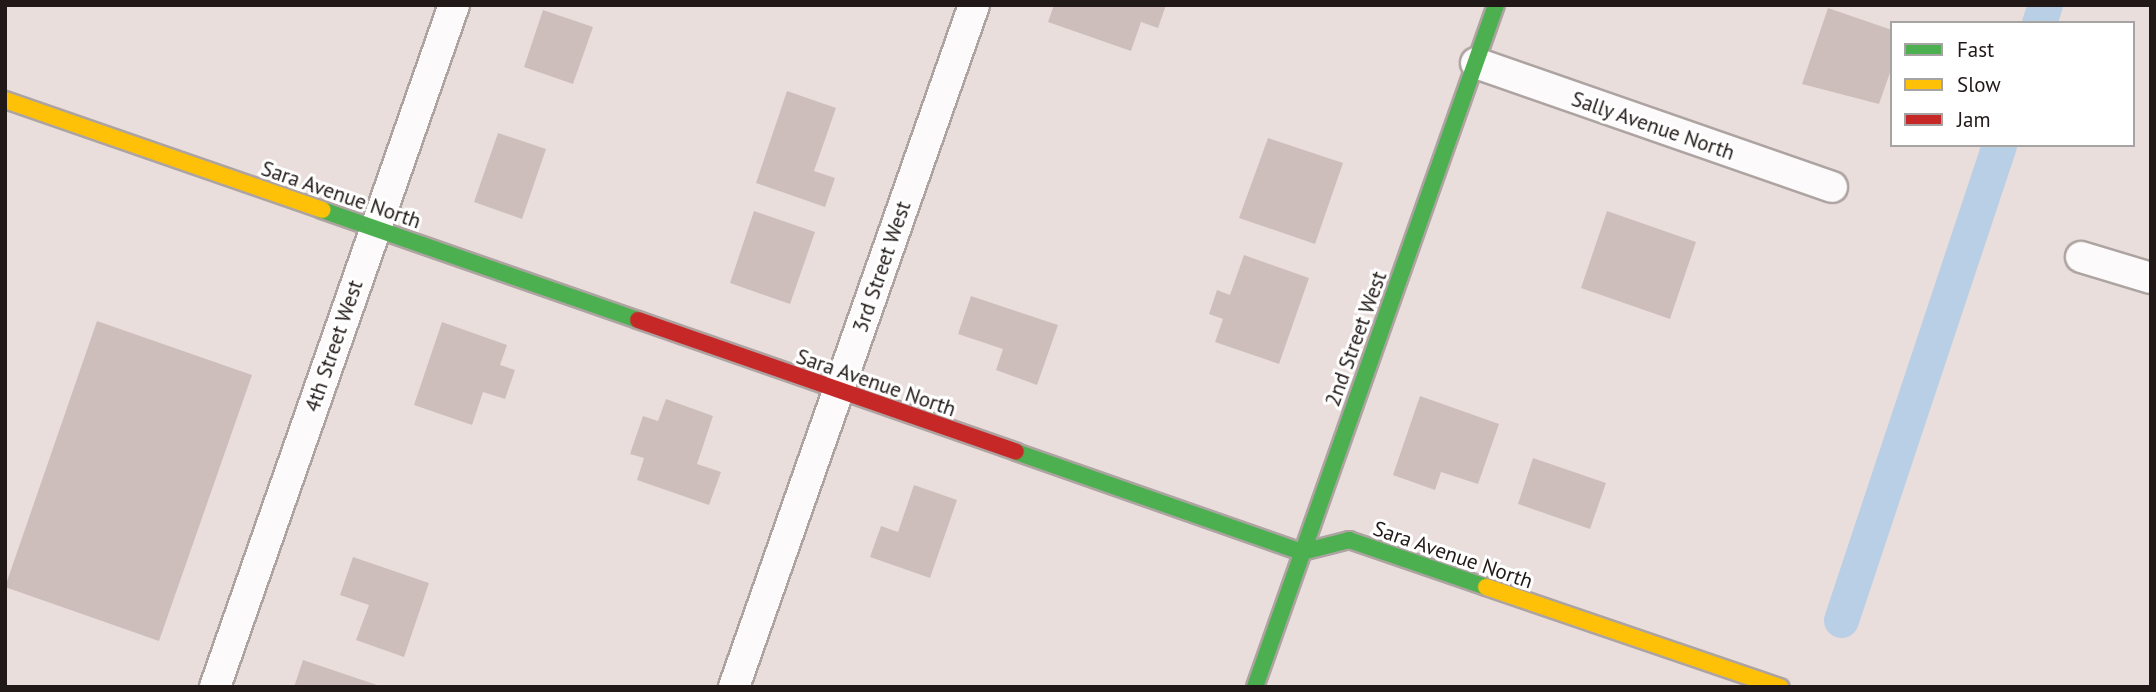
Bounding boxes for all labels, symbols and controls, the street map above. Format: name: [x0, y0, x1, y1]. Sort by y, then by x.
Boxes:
legend: [1890, 21, 2135, 147]
text: Fast: [1957, 36, 1994, 63]
text: Slow: [1957, 71, 2001, 98]
street label: Sally Avenue North: [1567, 86, 1739, 166]
text: Jam: [1957, 106, 1991, 133]
street label: Sara Avenue North: [258, 156, 424, 234]
street label: 3rd Street West: [848, 198, 916, 336]
street label: 2nd Street West: [1320, 268, 1392, 410]
street label: 4th Street West: [300, 277, 368, 415]
street label: Sara Avenue North: [793, 344, 959, 422]
street label: Sara Avenue North: [1370, 516, 1536, 594]

